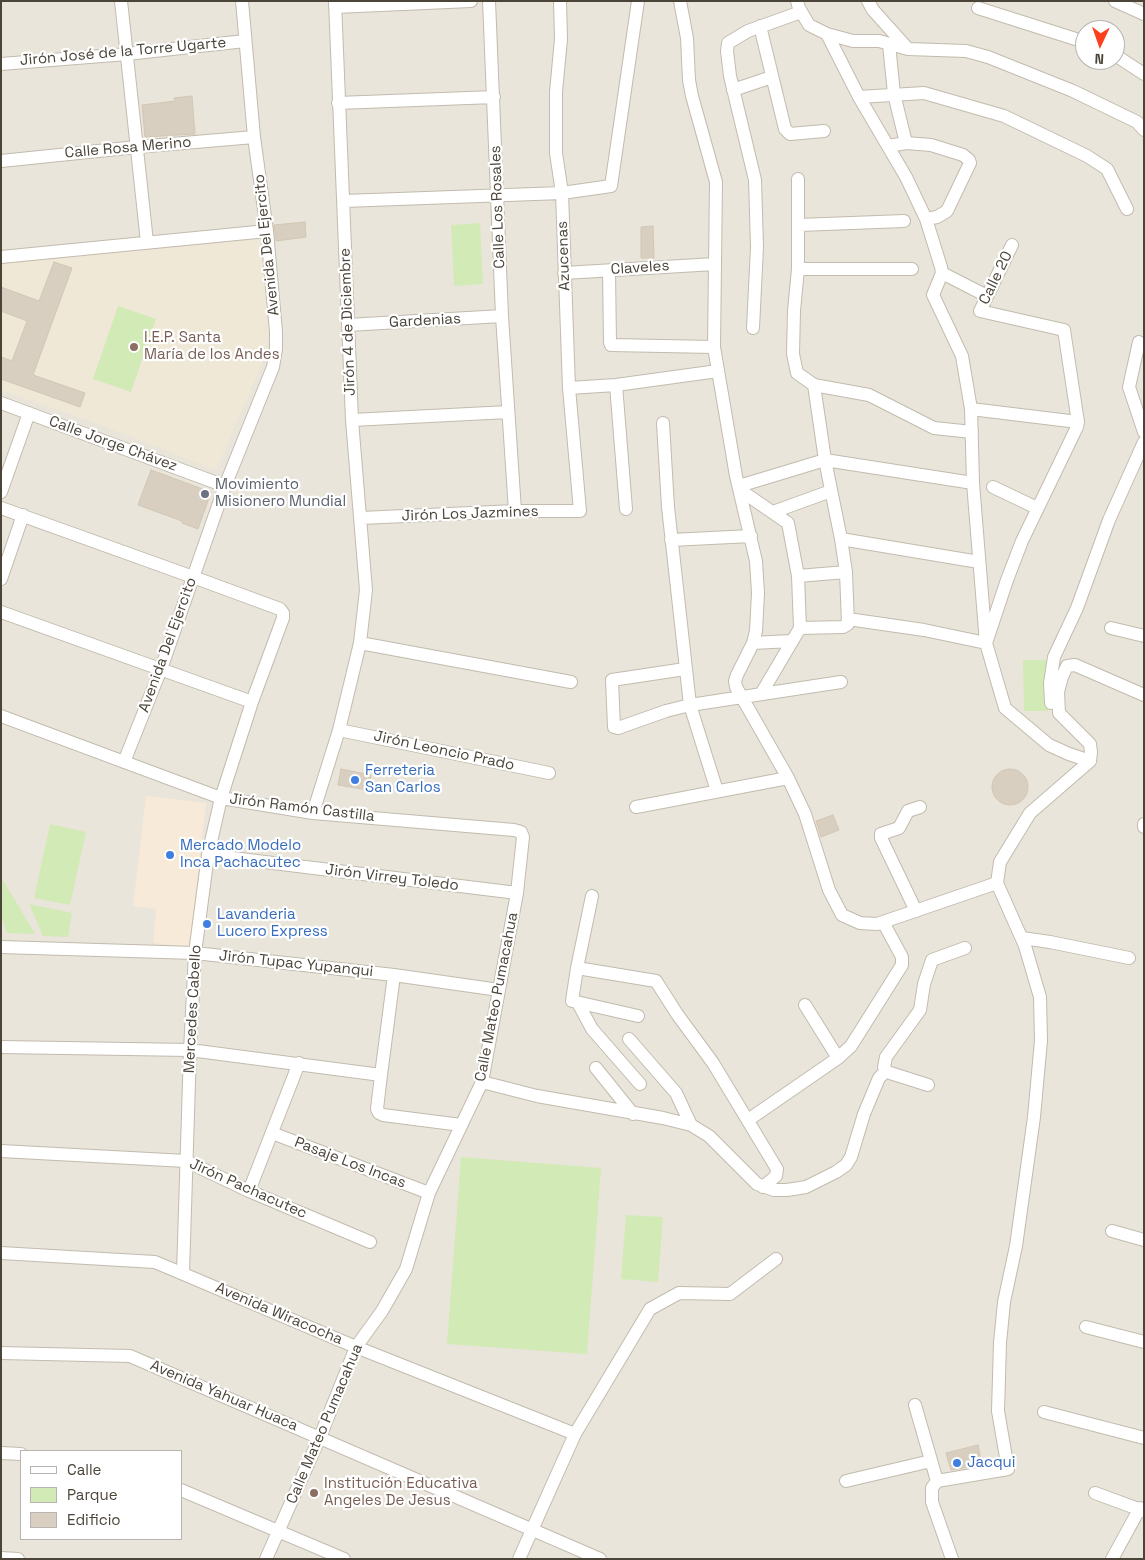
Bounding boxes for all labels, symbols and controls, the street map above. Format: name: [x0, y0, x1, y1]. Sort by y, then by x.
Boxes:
north arrow: [1075, 20, 1125, 70]
street label: Jirón José de la Torre Ugarte: [19, 34, 227, 70]
text: N: [1094, 50, 1104, 68]
street label: Calle Rosa Merino: [64, 133, 192, 163]
street label: Calle Los Rosales: [487, 145, 509, 269]
street label: Avenida Del Ejercito: [251, 173, 283, 317]
street label: Azucenas: [554, 221, 574, 291]
street label: Jirón 4 de Diciembre: [336, 248, 360, 396]
street label: Calle 20: [975, 248, 1017, 308]
street label: Claveles: [610, 257, 670, 279]
street label: Gardenias: [389, 310, 461, 332]
place label: I.E.P. Santa María de los Andes: [144, 329, 280, 364]
marker: I.E.P. Santa María de los Andes: [128, 341, 140, 353]
street label: Calle Jorge Chávez: [46, 412, 180, 476]
place label: Movimiento Misionero Mundial: [215, 476, 346, 511]
marker: Movimiento Misionero Mundial: [199, 488, 211, 500]
street label: Jirón Los Jazmines: [401, 503, 539, 525]
street label: Avenida Del Ejercito: [135, 575, 201, 715]
street label: Jirón Leoncio Prado: [372, 727, 516, 775]
place label: Ferreteria San Carlos: [365, 762, 441, 797]
marker: Ferreteria San Carlos: [349, 774, 361, 786]
street label: Jirón Ramón Castilla: [228, 790, 376, 826]
place label: Mercado Modelo Inca Pachacutec: [180, 837, 301, 872]
marker: Mercado Modelo Inca Pachacutec: [164, 849, 176, 861]
street label: Jirón Virrey Toledo: [324, 861, 460, 895]
place label: Lavanderia Lucero Express: [217, 906, 328, 941]
street label: Calle Mateo Pumacahua: [472, 911, 522, 1083]
marker: Lavanderia Lucero Express: [201, 918, 213, 930]
street label: Mercedes Cabello: [181, 944, 205, 1074]
street label: Jirón Tupac Yupanqui: [218, 947, 374, 981]
street label: Pasaje Los Incas: [292, 1133, 408, 1193]
street label: Jirón Pachacutec: [186, 1155, 310, 1223]
street label: Avenida Wiracocha: [213, 1279, 345, 1349]
street label: Calle Mateo Pumacahua: [283, 1341, 367, 1507]
street label: Avenida Yahuar Huaca: [147, 1357, 301, 1435]
legend: [20, 1450, 182, 1540]
place label: Jacqui: [967, 1454, 1015, 1472]
marker: Jacqui: [951, 1457, 963, 1469]
text: Calle: [67, 1460, 102, 1479]
place label: Institución Educativa Angeles De Jesus: [324, 1475, 478, 1510]
text: Parque: [67, 1485, 118, 1504]
marker: Institución Educativa Angeles De Jesus: [308, 1487, 320, 1499]
text: Edificio: [67, 1510, 121, 1529]

